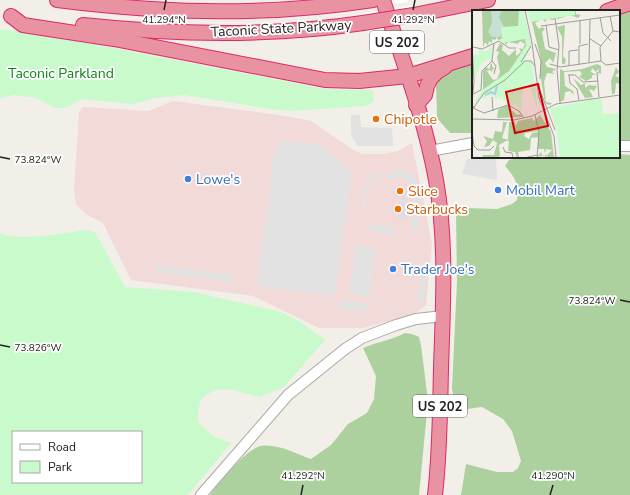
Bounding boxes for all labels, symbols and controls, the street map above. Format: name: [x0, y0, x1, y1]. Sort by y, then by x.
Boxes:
inset map: [472, 10, 620, 158]
text: 41.294°N: [142, 13, 186, 27]
text: 41.292°N: [391, 13, 435, 27]
street label: Taconic State Parkway: [210, 15, 353, 42]
road number: US 202: [370, 31, 424, 53]
park label: Taconic Parkland: [8, 64, 114, 83]
place label: Chipotle: [384, 110, 437, 129]
marker: Chipotle: [371, 114, 381, 124]
text: 73.824°W: [14, 153, 62, 167]
place label: Lowe's: [196, 170, 240, 189]
marker: Lowe's: [183, 174, 193, 184]
place label: Mobil Mart: [506, 181, 575, 200]
place label: Slice: [408, 182, 438, 201]
marker: Mobil Mart: [493, 185, 503, 195]
marker: Slice: [395, 186, 405, 196]
place label: Starbucks: [406, 200, 468, 219]
marker: Starbucks: [393, 204, 403, 214]
place label: Trader Joe's: [401, 260, 475, 279]
marker: Trader Joe's: [388, 264, 398, 274]
text: 73.824°W: [568, 294, 616, 308]
text: 73.826°W: [14, 341, 62, 355]
road number: US 202: [413, 395, 467, 417]
legend: [12, 431, 142, 483]
text: Road: [48, 439, 76, 455]
text: Park: [48, 459, 73, 475]
text: 41.292°N: [281, 469, 325, 483]
text: 41.290°N: [531, 469, 575, 483]

